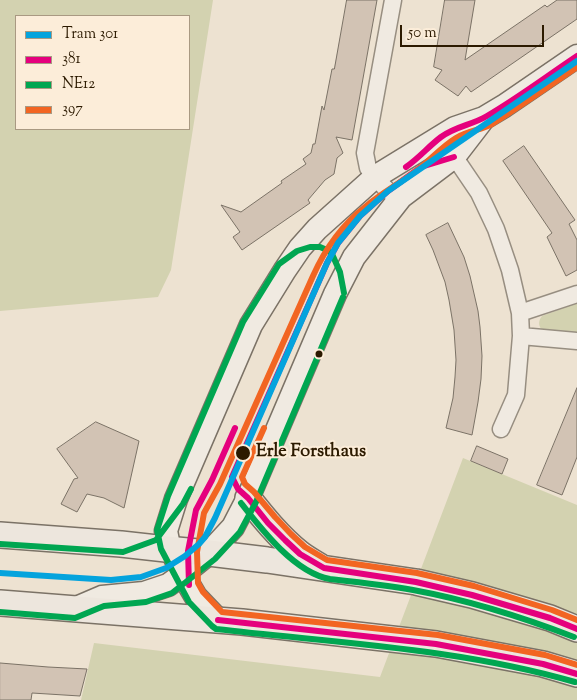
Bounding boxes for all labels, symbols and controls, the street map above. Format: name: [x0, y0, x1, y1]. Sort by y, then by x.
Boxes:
legend: [15, 15, 190, 130]
scale bar: [402, 15, 546, 47]
text: 50 m: [408, 23, 437, 44]
text: Tram 301: [62, 24, 118, 45]
text: 381: [62, 49, 81, 70]
text: NE12: [62, 74, 95, 95]
text: 397: [62, 99, 83, 120]
unlabelled marker: [314, 349, 324, 359]
place label: Erle Forsthaus: [256, 442, 366, 464]
marker: Erle Forsthaus: [234, 444, 252, 462]

